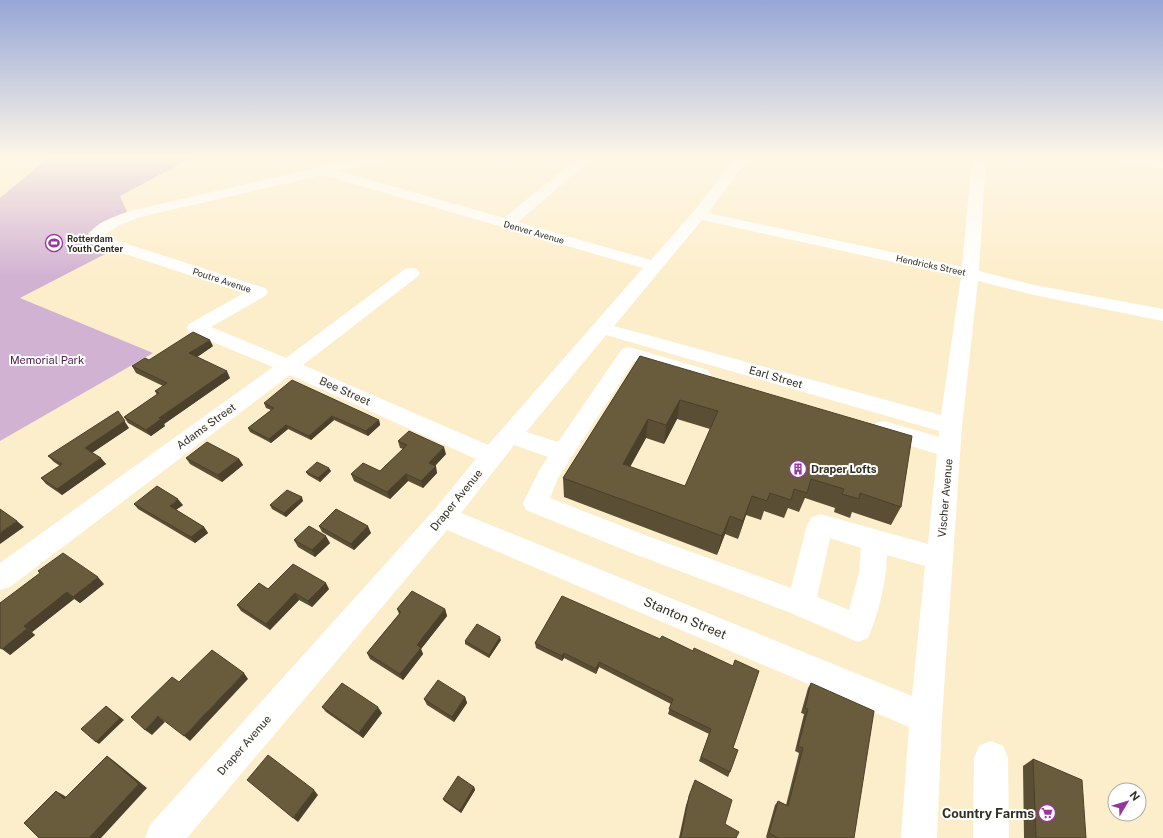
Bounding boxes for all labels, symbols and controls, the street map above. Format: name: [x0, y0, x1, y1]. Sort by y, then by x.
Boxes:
street label: Denver Avenue: [502, 218, 566, 246]
sports icon: Rotterdam Youth Center: [44, 233, 64, 253]
place label: Rotterdam Youth Center: [67, 233, 123, 254]
street label: Hendricks Street: [895, 252, 967, 278]
street label: Poutre Avenue: [191, 265, 253, 295]
park label: Memorial Park: [10, 354, 84, 366]
street label: Earl Street: [748, 364, 804, 390]
street label: Bee Street: [318, 374, 372, 408]
street label: Adams Street: [174, 401, 238, 451]
street label: Vischer Avenue: [936, 458, 954, 538]
building icon: Draper Lofts: [788, 459, 808, 479]
place label: Draper Lofts: [811, 463, 877, 475]
street label: Draper Avenue: [428, 467, 484, 533]
street label: Stanton Street: [641, 594, 729, 642]
street label: Draper Avenue: [215, 713, 273, 777]
north arrow: [1107, 782, 1147, 822]
text: N: [1128, 789, 1142, 803]
supermarket icon: Country Farms: [1037, 803, 1057, 823]
place label: Country Farms: [942, 806, 1034, 821]

